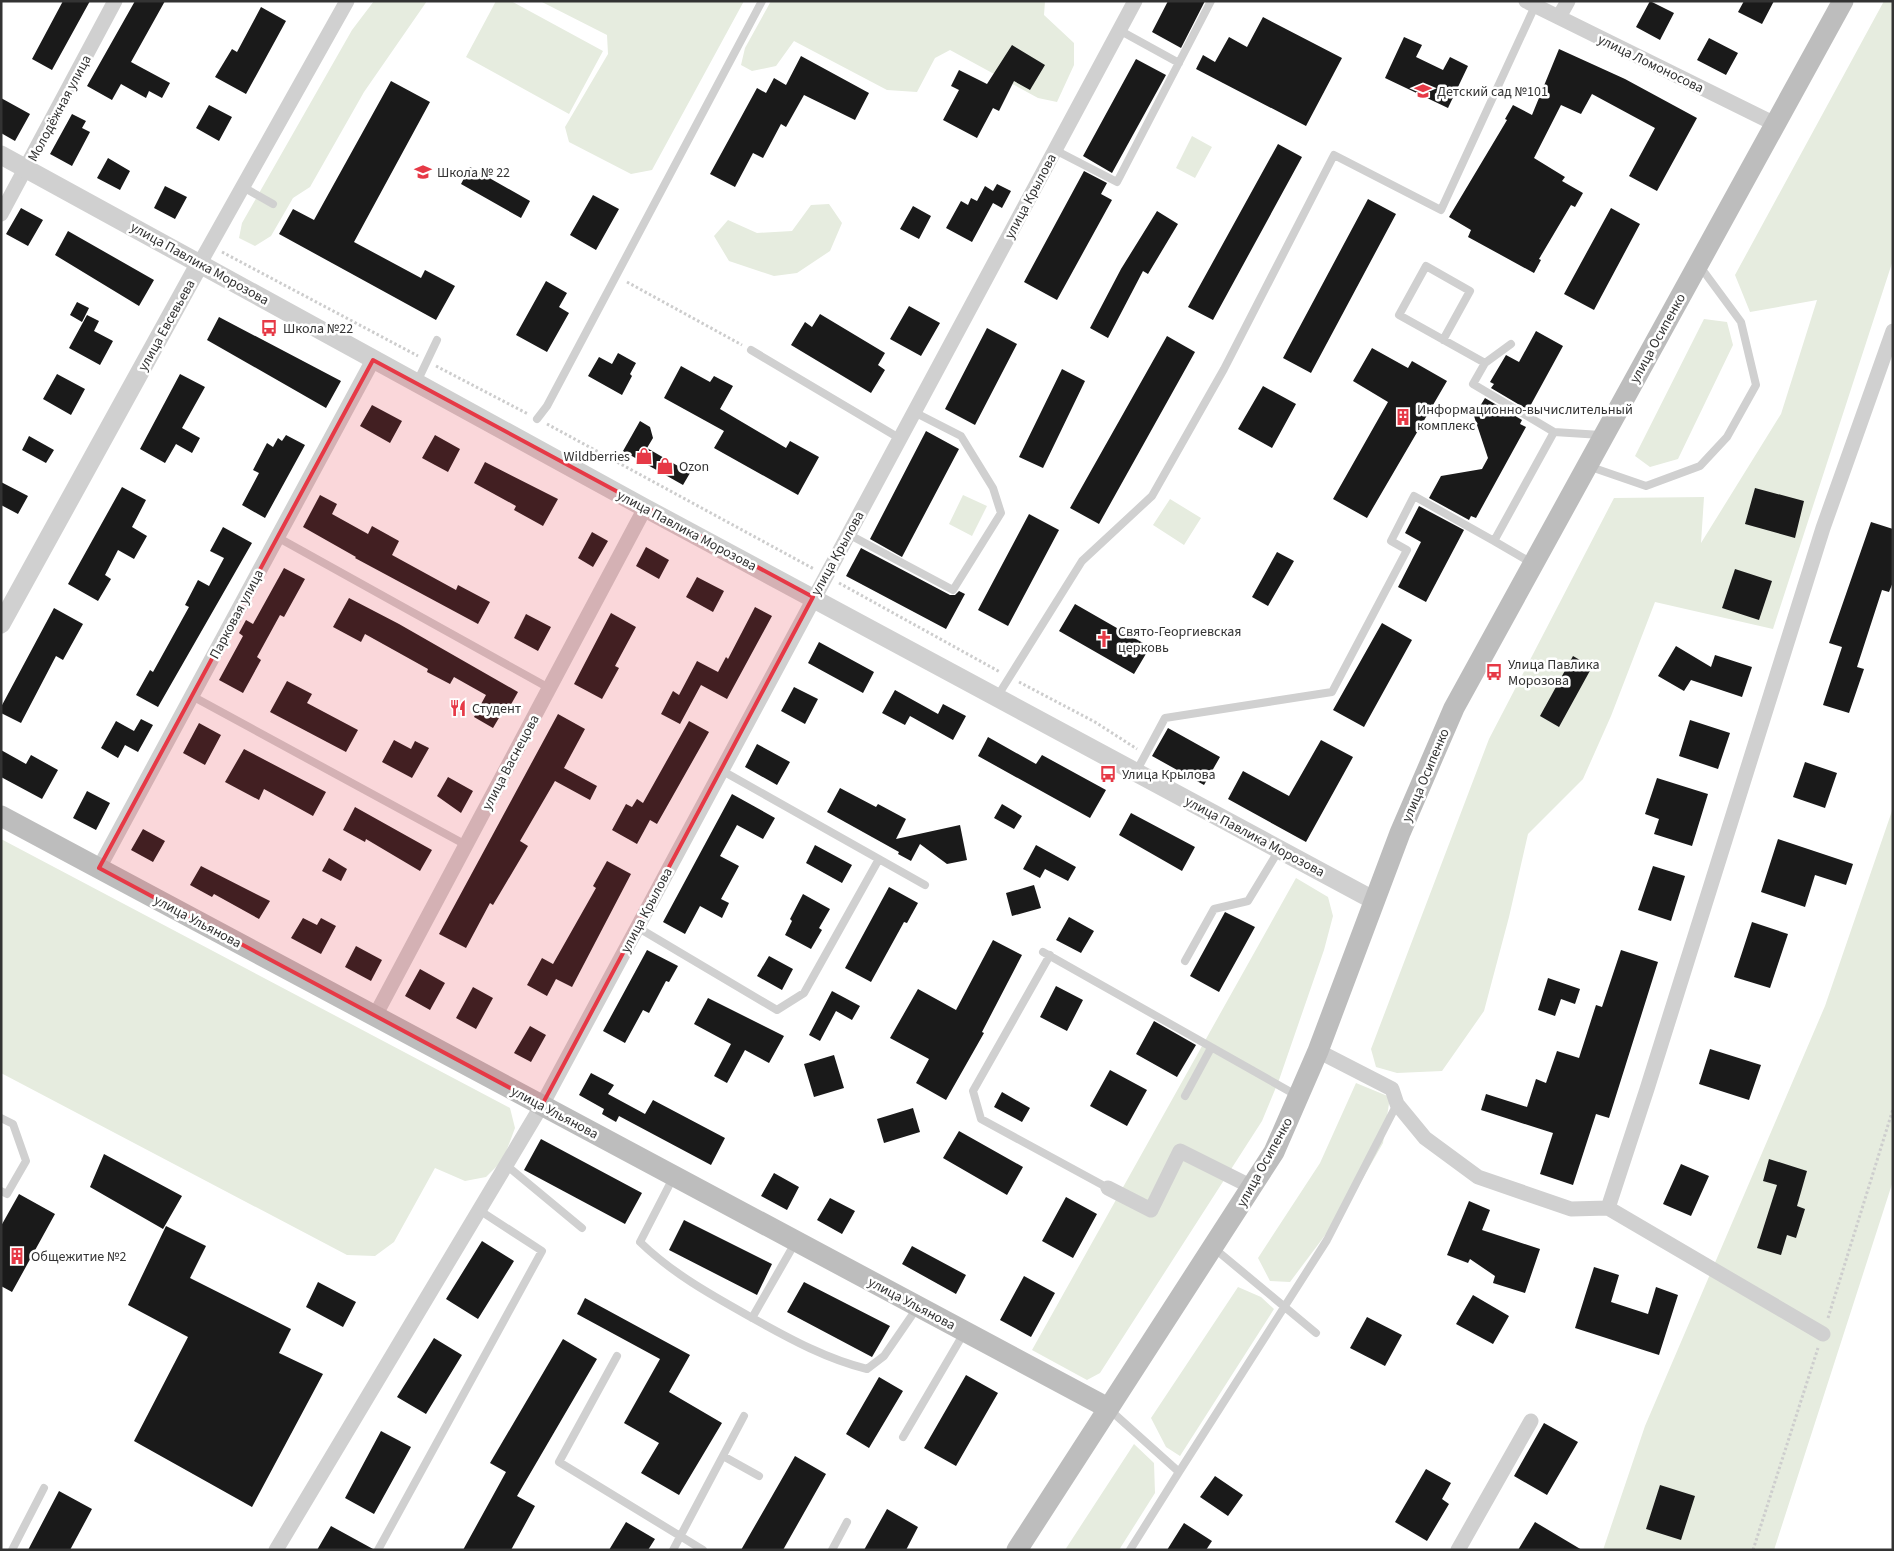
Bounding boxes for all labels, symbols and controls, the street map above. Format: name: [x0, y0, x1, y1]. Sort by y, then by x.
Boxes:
street label: улица Ломоносова: [1594, 30, 1707, 98]
street label: Молодёжная улица: [23, 51, 97, 165]
school or university icon: Детский сад №101: [1413, 81, 1433, 101]
place label: Детский сад №101: [1437, 82, 1548, 102]
street label: улица Крылова: [1000, 150, 1062, 243]
school or university icon: Школа № 22: [413, 162, 433, 182]
place label: Школа № 22: [437, 163, 510, 183]
street label: улица Павлика Морозова: [127, 217, 272, 310]
street label: улица Евсевьева: [133, 276, 200, 375]
street label: улица Осипенко: [1625, 290, 1691, 387]
bus stop icon: Школа №22: [259, 318, 279, 338]
place label: Школа №22: [283, 319, 353, 339]
place label: Информационно-вычислительный комплекс: [1417, 400, 1633, 436]
building icon: Информационно-вычислительный комплекс: [1393, 407, 1413, 427]
shop icon: Wildberries: [634, 446, 654, 466]
place label: Wildberries: [564, 447, 630, 467]
shop icon: Ozon: [655, 456, 675, 476]
place label: Ozon: [679, 457, 709, 477]
street label: улица Павлика Морозова: [613, 486, 760, 576]
street label: улица Крылова: [806, 508, 869, 599]
street label: Парковая улица: [205, 566, 269, 663]
place label: Свято-Георгиевская церковь: [1118, 622, 1242, 658]
church icon: Свято-Георгиевская церковь: [1094, 629, 1114, 649]
place label: Улица Павлика Морозова: [1508, 655, 1600, 691]
bus stop icon: Улица Павлика Морозова: [1484, 662, 1504, 682]
restaurant icon: Студент: [448, 698, 468, 718]
place label: Студент: [472, 699, 522, 719]
street label: улица Васнецова: [477, 711, 544, 814]
street label: улица Осипенко: [1397, 725, 1455, 825]
bus stop icon: Улица Крылова: [1098, 764, 1118, 784]
place label: Улица Крылова: [1122, 765, 1216, 785]
street label: улица Павлика Морозова: [1181, 792, 1328, 882]
street label: улица Крылова: [616, 864, 678, 957]
street label: улица Ульянова: [150, 890, 245, 953]
street label: улица Ульянова: [507, 1081, 602, 1144]
street label: улица Осипенко: [1232, 1114, 1298, 1211]
building icon: Общежитие №2: [7, 1246, 27, 1266]
place label: Общежитие №2: [31, 1247, 127, 1267]
street label: улица Ульянова: [864, 1272, 959, 1335]

